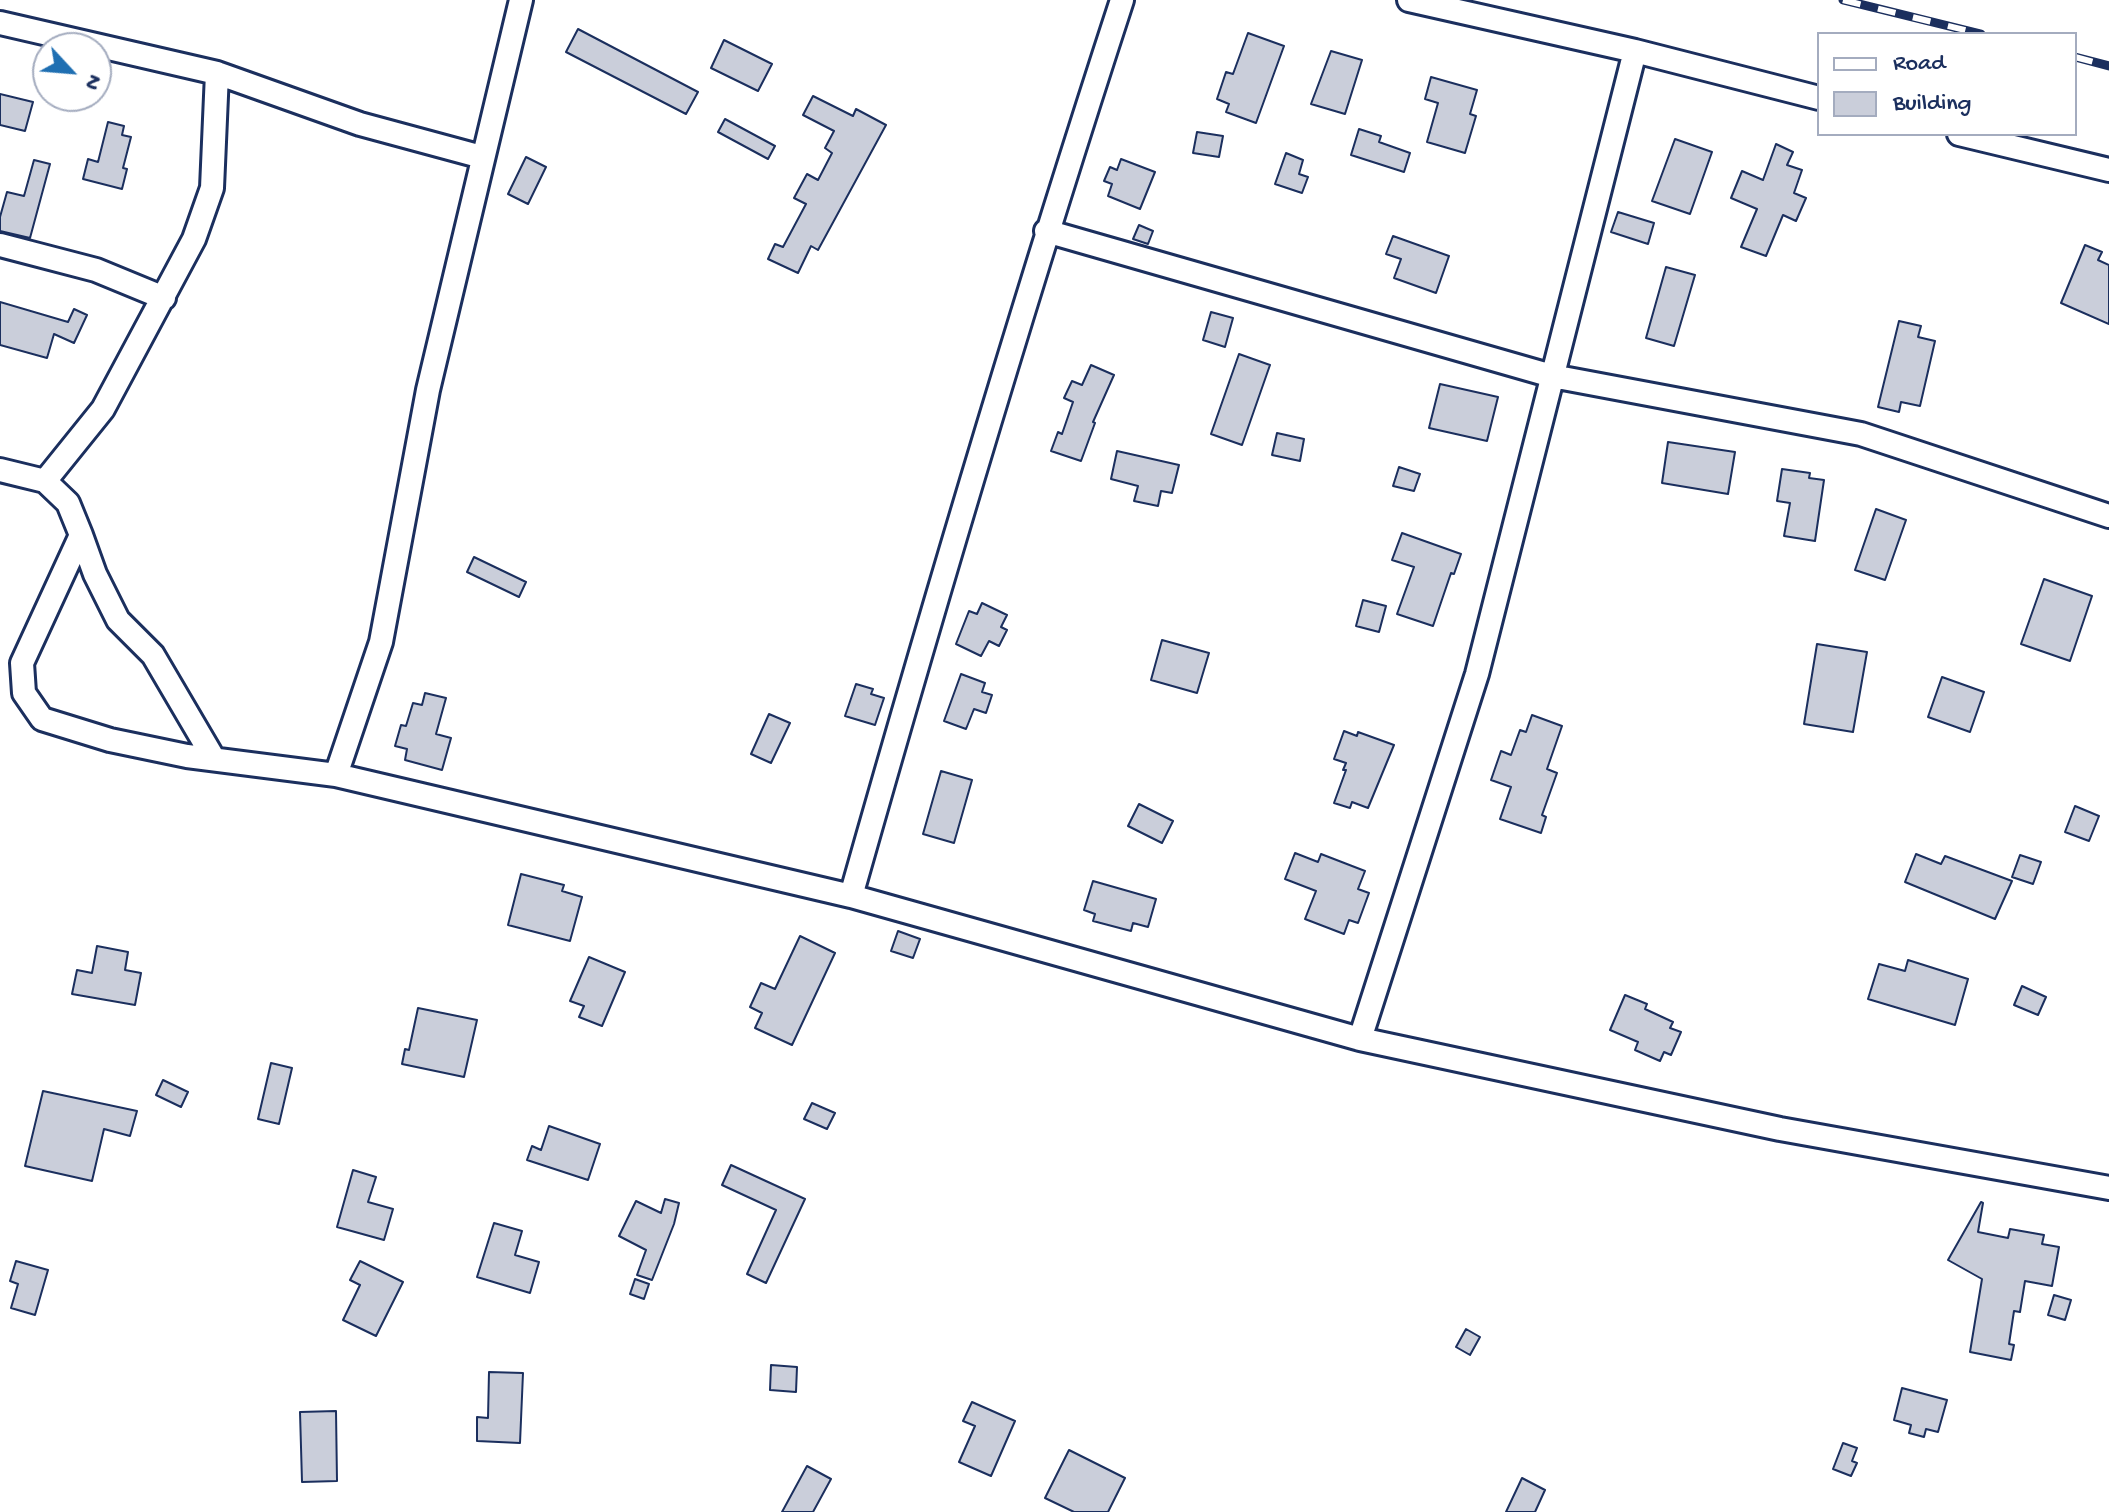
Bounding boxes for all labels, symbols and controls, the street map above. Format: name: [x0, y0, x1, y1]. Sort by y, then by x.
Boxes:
north arrow: [32, 32, 112, 112]
legend: [1817, 32, 2077, 136]
text: Road: [1893, 50, 1945, 79]
text: N: [77, 69, 107, 94]
text: Building: [1893, 90, 1971, 119]

